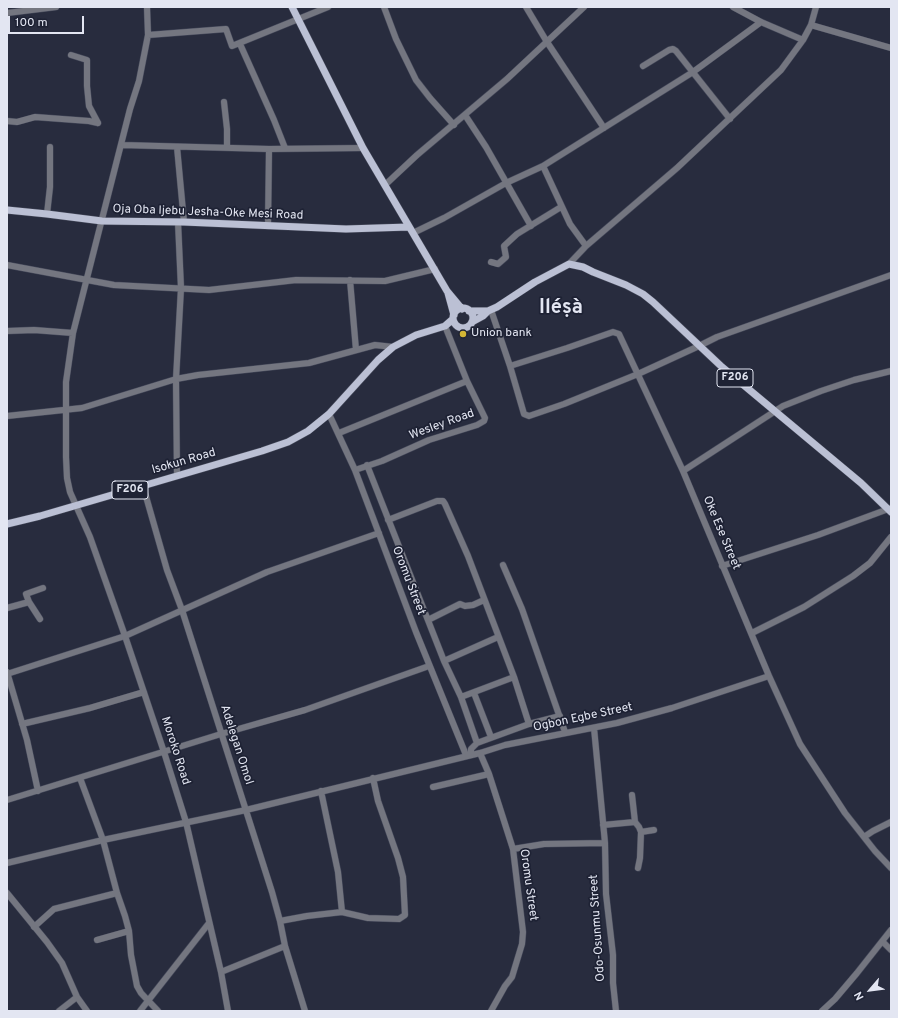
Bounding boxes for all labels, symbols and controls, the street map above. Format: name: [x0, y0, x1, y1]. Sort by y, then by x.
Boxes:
scale bar: [10, 8, 86, 34]
text: 100 m: [15, 15, 48, 31]
street label: Oja Oba Ijebu Jesha-Oke Mesi Road: [112, 202, 304, 224]
district label: Iléṣà: [539, 297, 583, 321]
place label: Union bank: [471, 327, 532, 341]
marker: Union bank: [458, 329, 468, 339]
road number: F206: [717, 369, 753, 387]
street label: Wesley Road: [408, 407, 476, 443]
street label: Isokun Road: [150, 446, 218, 478]
road number: F206: [112, 481, 148, 499]
street label: Oke Ese Street: [699, 494, 743, 572]
street label: Oromu Street: [388, 545, 428, 617]
street label: Ogbon Egbe Street: [532, 700, 634, 736]
street label: Adelegan Omol: [216, 703, 256, 787]
street label: Moroko Road: [157, 715, 193, 787]
street label: Oromu Street: [516, 848, 540, 922]
street label: Odo-Osunmu Street: [587, 874, 609, 982]
north arrow: [850, 970, 890, 1010]
text: N: [851, 989, 867, 1002]

